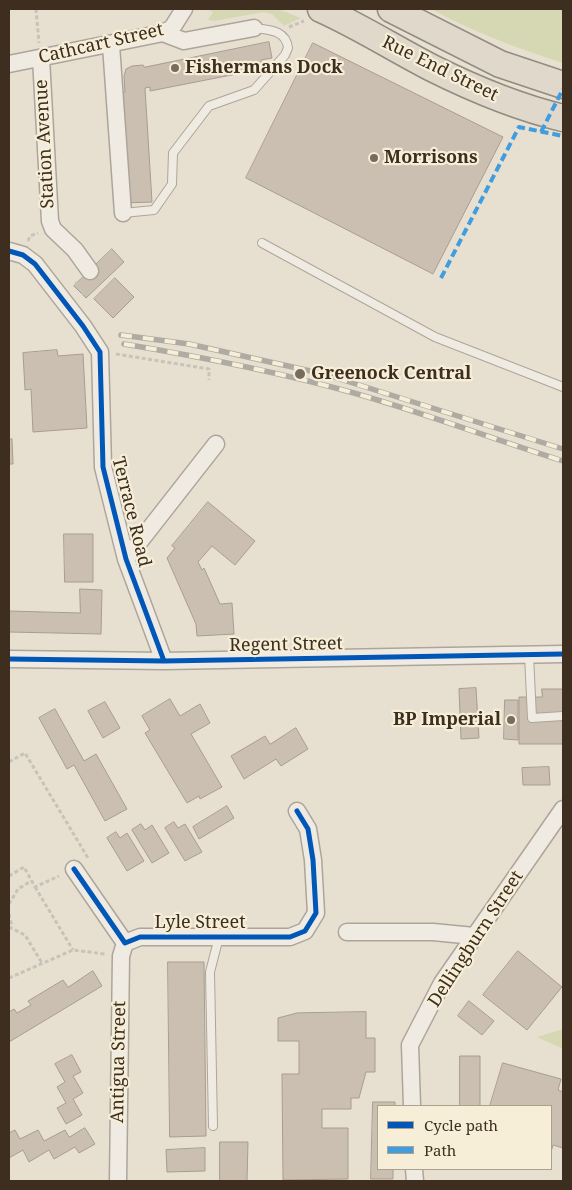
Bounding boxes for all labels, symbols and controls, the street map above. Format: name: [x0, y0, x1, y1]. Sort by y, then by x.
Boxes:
street label: Cathcart Street: [36, 19, 166, 69]
street label: Rue End Street: [379, 32, 501, 106]
place label: Fishermans Dock: [185, 57, 343, 79]
marker: Fishermans Dock: [169, 62, 181, 74]
street label: Station Avenue: [31, 79, 59, 209]
place label: Morrisons: [384, 147, 478, 169]
marker: Morrisons: [368, 152, 380, 164]
place label: Greenock Central: [311, 363, 471, 385]
marker: Greenock Central: [293, 367, 307, 381]
street label: Terrace Road: [107, 455, 155, 569]
street label: Regent Street: [229, 633, 343, 657]
place label: BP Imperial: [393, 709, 501, 731]
marker: BP Imperial: [505, 714, 517, 726]
street label: Dellingburn Street: [424, 867, 528, 1011]
street label: Lyle Street: [155, 912, 245, 934]
street label: Antigua Street: [107, 1001, 131, 1123]
legend: [377, 1105, 552, 1170]
text: Cycle path: [424, 1115, 498, 1135]
text: Path: [424, 1140, 456, 1160]

